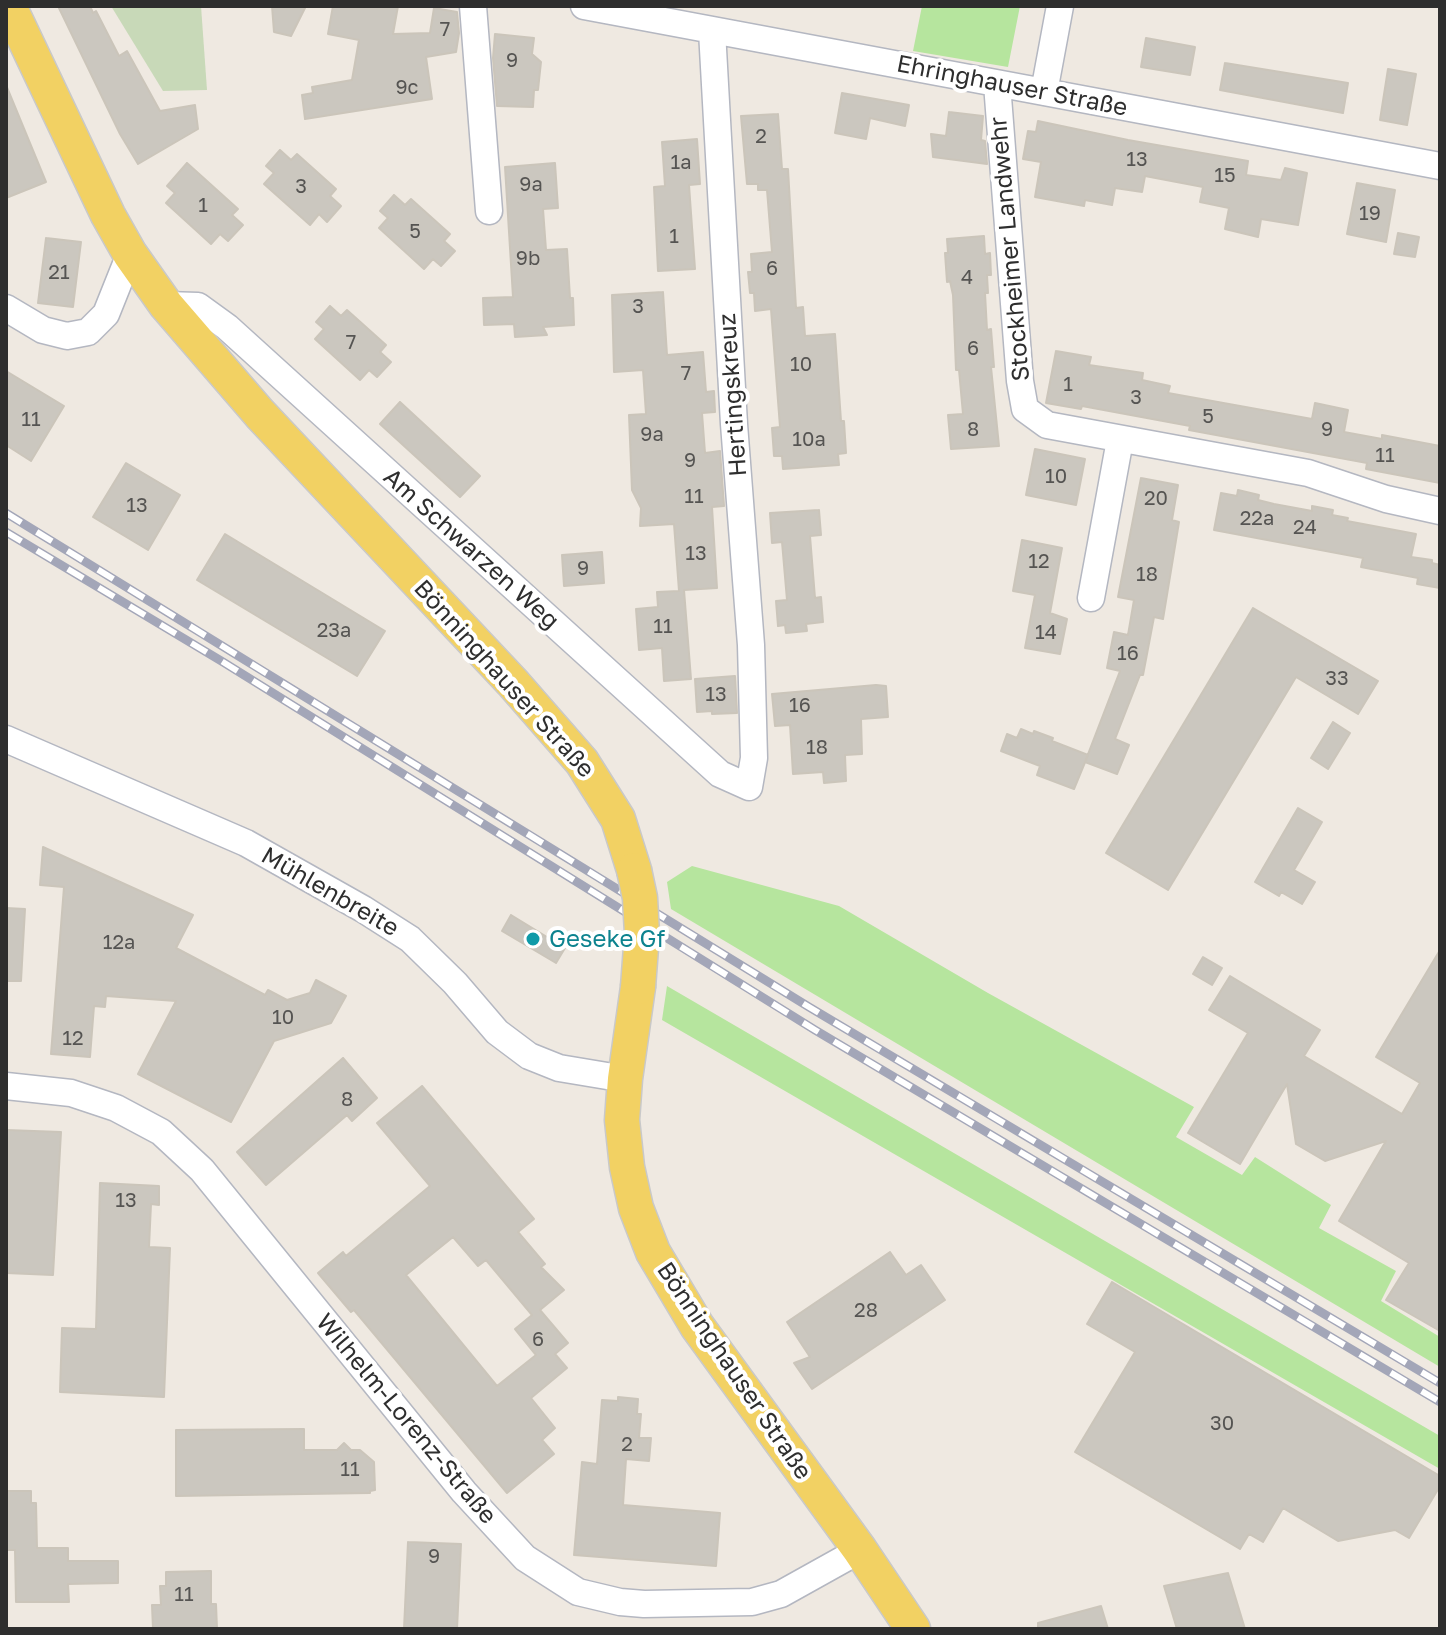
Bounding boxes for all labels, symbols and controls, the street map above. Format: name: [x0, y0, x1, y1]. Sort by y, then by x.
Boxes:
house number: 7: [440, 18, 450, 42]
house number: 9: [506, 49, 518, 73]
street label: Ehringhauser Straße: [894, 49, 1130, 123]
house number: 9c: [396, 76, 418, 100]
street label: Stockheimer Landwehr: [984, 116, 1036, 382]
house number: 2: [755, 125, 767, 149]
house number: 13: [1126, 148, 1148, 172]
house number: 1a: [671, 151, 691, 175]
house number: 15: [1214, 164, 1236, 188]
house number: 9a: [519, 173, 543, 197]
house number: 3: [295, 175, 307, 199]
house number: 1: [198, 194, 208, 218]
house number: 19: [1359, 202, 1381, 226]
house number: 5: [409, 220, 421, 244]
house number: 1: [669, 225, 679, 249]
house number: 9b: [516, 247, 540, 271]
house number: 6: [766, 257, 778, 281]
house number: 21: [48, 261, 70, 285]
house number: 4: [961, 266, 973, 290]
house number: 3: [632, 295, 644, 319]
street label: Hertingskreuz: [713, 312, 753, 478]
house number: 7: [346, 331, 356, 355]
house number: 6: [967, 337, 979, 361]
house number: 10: [790, 353, 812, 377]
house number: 7: [681, 362, 691, 386]
house number: 1: [1063, 373, 1073, 397]
house number: 3: [1130, 386, 1142, 410]
house number: 5: [1202, 405, 1214, 429]
house number: 11: [21, 408, 41, 432]
house number: 8: [967, 418, 979, 442]
house number: 9: [1321, 418, 1333, 442]
house number: 9a: [640, 423, 664, 447]
house number: 10a: [792, 428, 826, 452]
house number: 11: [1375, 444, 1395, 468]
house number: 9: [684, 449, 696, 473]
street label: Am Schwarzen Weg: [377, 463, 565, 635]
house number: 10: [1045, 465, 1067, 489]
house number: 11: [684, 485, 704, 509]
house number: 20: [1144, 487, 1168, 511]
house number: 13: [126, 494, 148, 518]
house number: 22a: [1240, 507, 1274, 531]
house number: 24: [1293, 516, 1317, 540]
house number: 13: [685, 542, 707, 566]
house number: 12: [1028, 550, 1050, 574]
house number: 9: [577, 557, 589, 581]
house number: 18: [1136, 563, 1158, 587]
street label: Bönninghauser Straße: [408, 574, 600, 784]
house number: 11: [653, 615, 673, 639]
house number: 23a: [317, 619, 351, 643]
house number: 14: [1035, 621, 1057, 645]
house number: 16: [1117, 642, 1139, 666]
house number: 33: [1325, 667, 1349, 691]
house number: 13: [705, 683, 727, 707]
house number: 16: [789, 694, 811, 718]
house number: 18: [806, 736, 828, 760]
street label: Mühlenbreite: [256, 841, 404, 943]
place label: Geseke Gf: [549, 925, 665, 953]
marker: Geseke Gf: [524, 930, 542, 948]
house number: 12a: [103, 931, 135, 955]
house number: 10: [272, 1006, 294, 1030]
house number: 12: [62, 1027, 84, 1051]
house number: 8: [341, 1088, 353, 1112]
house number: 13: [115, 1189, 137, 1213]
street label: Bönninghauser Straße: [651, 1257, 817, 1485]
house number: 28: [854, 1299, 878, 1323]
street label: Wilhelm-Lorenz-Straße: [310, 1308, 502, 1530]
house number: 6: [532, 1328, 544, 1352]
house number: 30: [1210, 1412, 1234, 1436]
house number: 2: [621, 1433, 633, 1457]
house number: 11: [340, 1458, 360, 1482]
house number: 9: [428, 1545, 440, 1569]
house number: 11: [174, 1583, 194, 1607]

